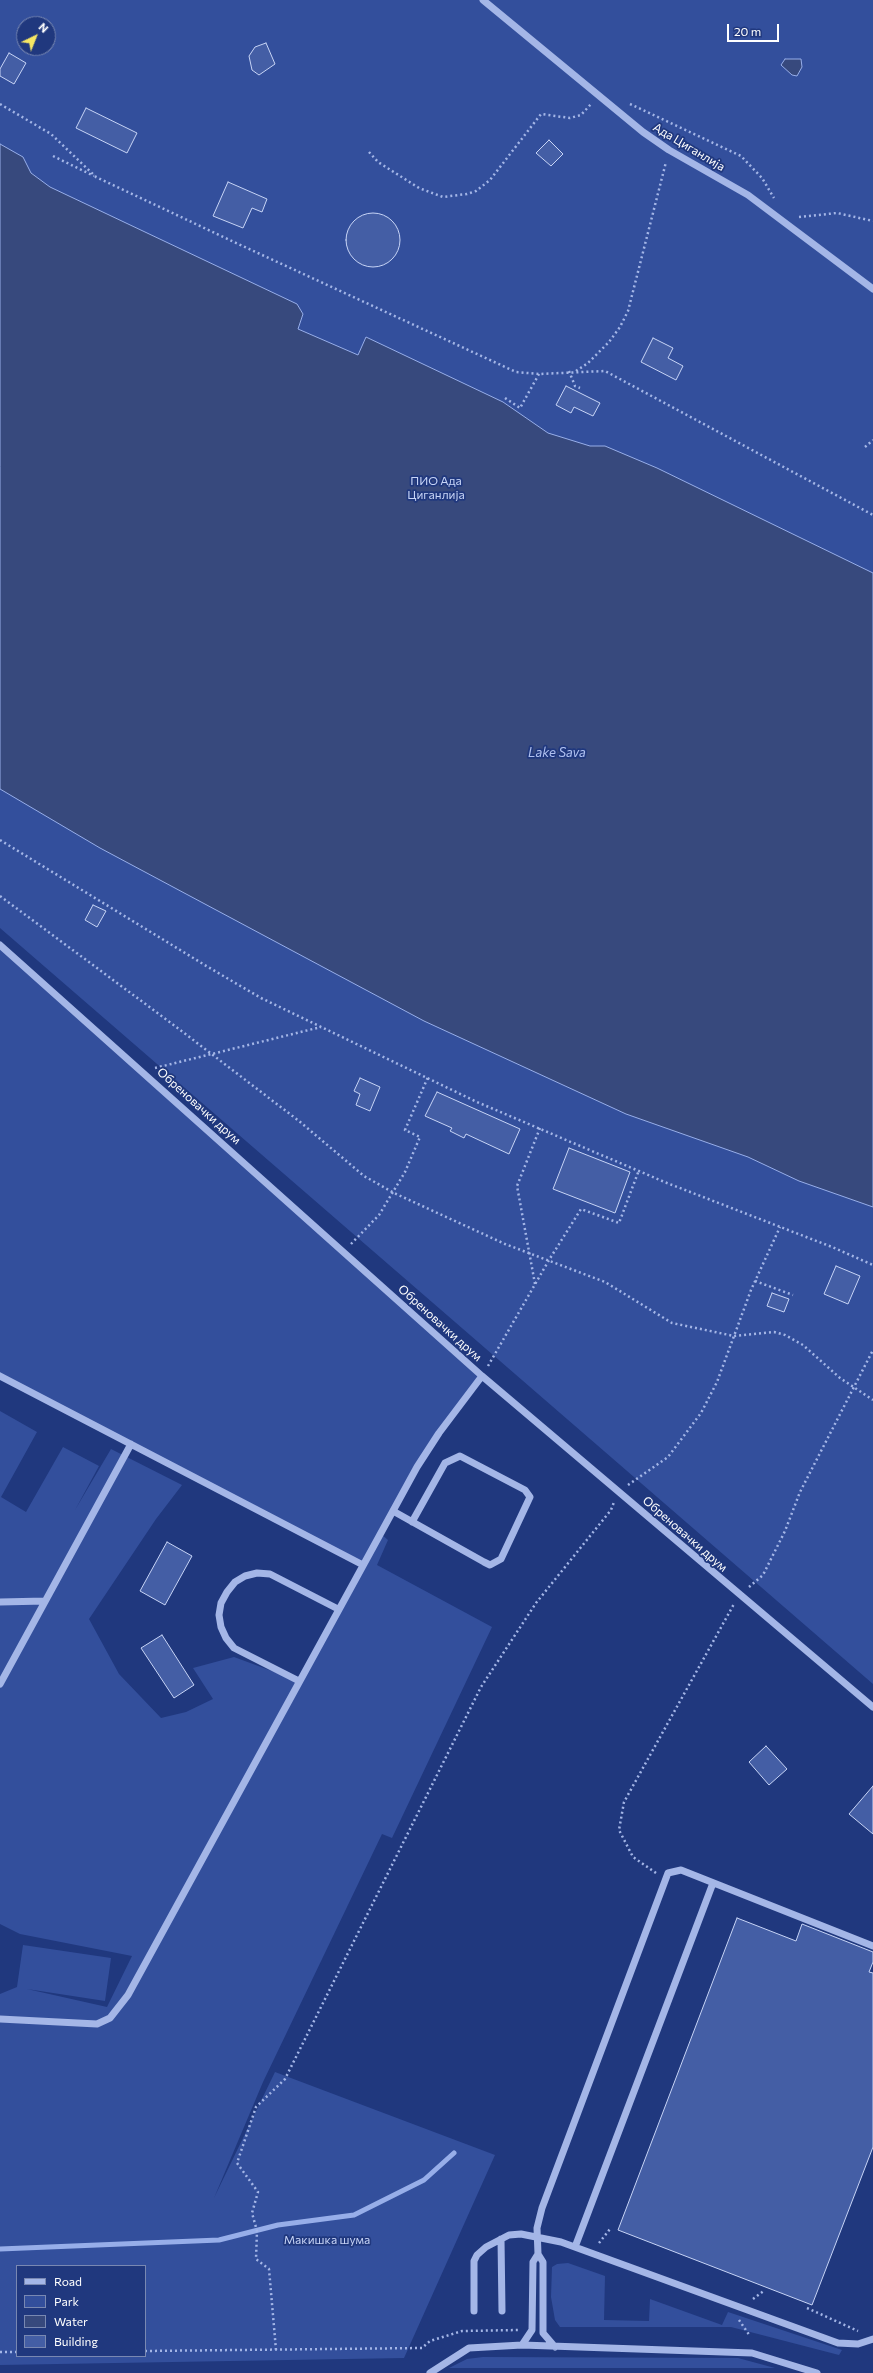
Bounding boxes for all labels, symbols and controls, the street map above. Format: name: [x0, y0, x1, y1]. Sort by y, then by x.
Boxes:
north arrow: [16, 16, 56, 56]
scale bar: [729, 16, 781, 42]
text: N: [36, 20, 51, 35]
text: 20 m: [734, 24, 761, 38]
street label: Ада Циганлија: [650, 120, 728, 174]
park label: ПИО Ада Циганлија: [407, 474, 465, 502]
water label: Lake Sava: [528, 745, 586, 761]
street label: Обреновачки друм: [154, 1065, 244, 1147]
street label: Обреновачки друм: [395, 1282, 485, 1364]
street label: Обреновачки друм: [640, 1493, 730, 1575]
park label: Макишка шума: [284, 2233, 370, 2247]
legend: [16, 2265, 146, 2357]
text: Road: [54, 2274, 82, 2288]
text: Park: [54, 2294, 79, 2308]
text: Water: [54, 2314, 88, 2328]
text: Building: [54, 2334, 98, 2348]

